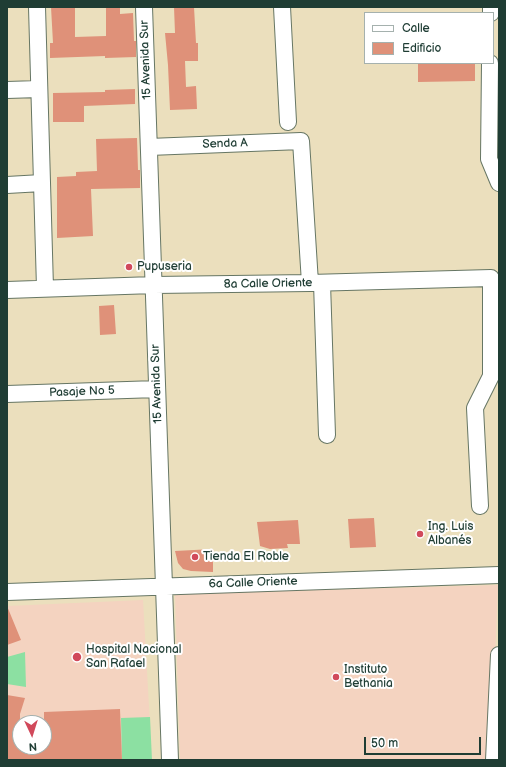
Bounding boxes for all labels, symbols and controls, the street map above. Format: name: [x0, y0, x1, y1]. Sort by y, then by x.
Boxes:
legend: [364, 12, 494, 64]
street label: 15 Avenida Sur: [137, 20, 155, 100]
text: Calle: [402, 21, 430, 36]
text: Edificio: [402, 41, 441, 56]
street label: Senda A: [202, 136, 248, 152]
place label: Pupuseria: [137, 260, 192, 274]
marker: Pupuseria: [124, 262, 134, 272]
street label: 8a Calle Oriente: [224, 276, 312, 292]
street label: 15 Avenida Sur: [148, 344, 166, 424]
street label: Pasaje No 5: [49, 384, 115, 400]
place label: Ing. Luis Albanés: [428, 520, 473, 548]
marker: Ing. Luis Albanés: [415, 529, 425, 539]
place label: Tienda El Roble: [203, 550, 289, 564]
marker: Tienda El Roble: [190, 552, 200, 562]
street label: 6a Calle Oriente: [208, 574, 298, 592]
place label: Hospital Nacional San Rafael: [86, 643, 181, 671]
marker: Hospital Nacional San Rafael: [71, 651, 83, 663]
place label: Instituto Bethania: [344, 663, 393, 691]
marker: Instituto Bethania: [331, 672, 341, 682]
north arrow: [12, 715, 52, 755]
scale bar: [366, 729, 483, 755]
text: 50 m: [371, 736, 398, 751]
text: N: [28, 740, 37, 753]

